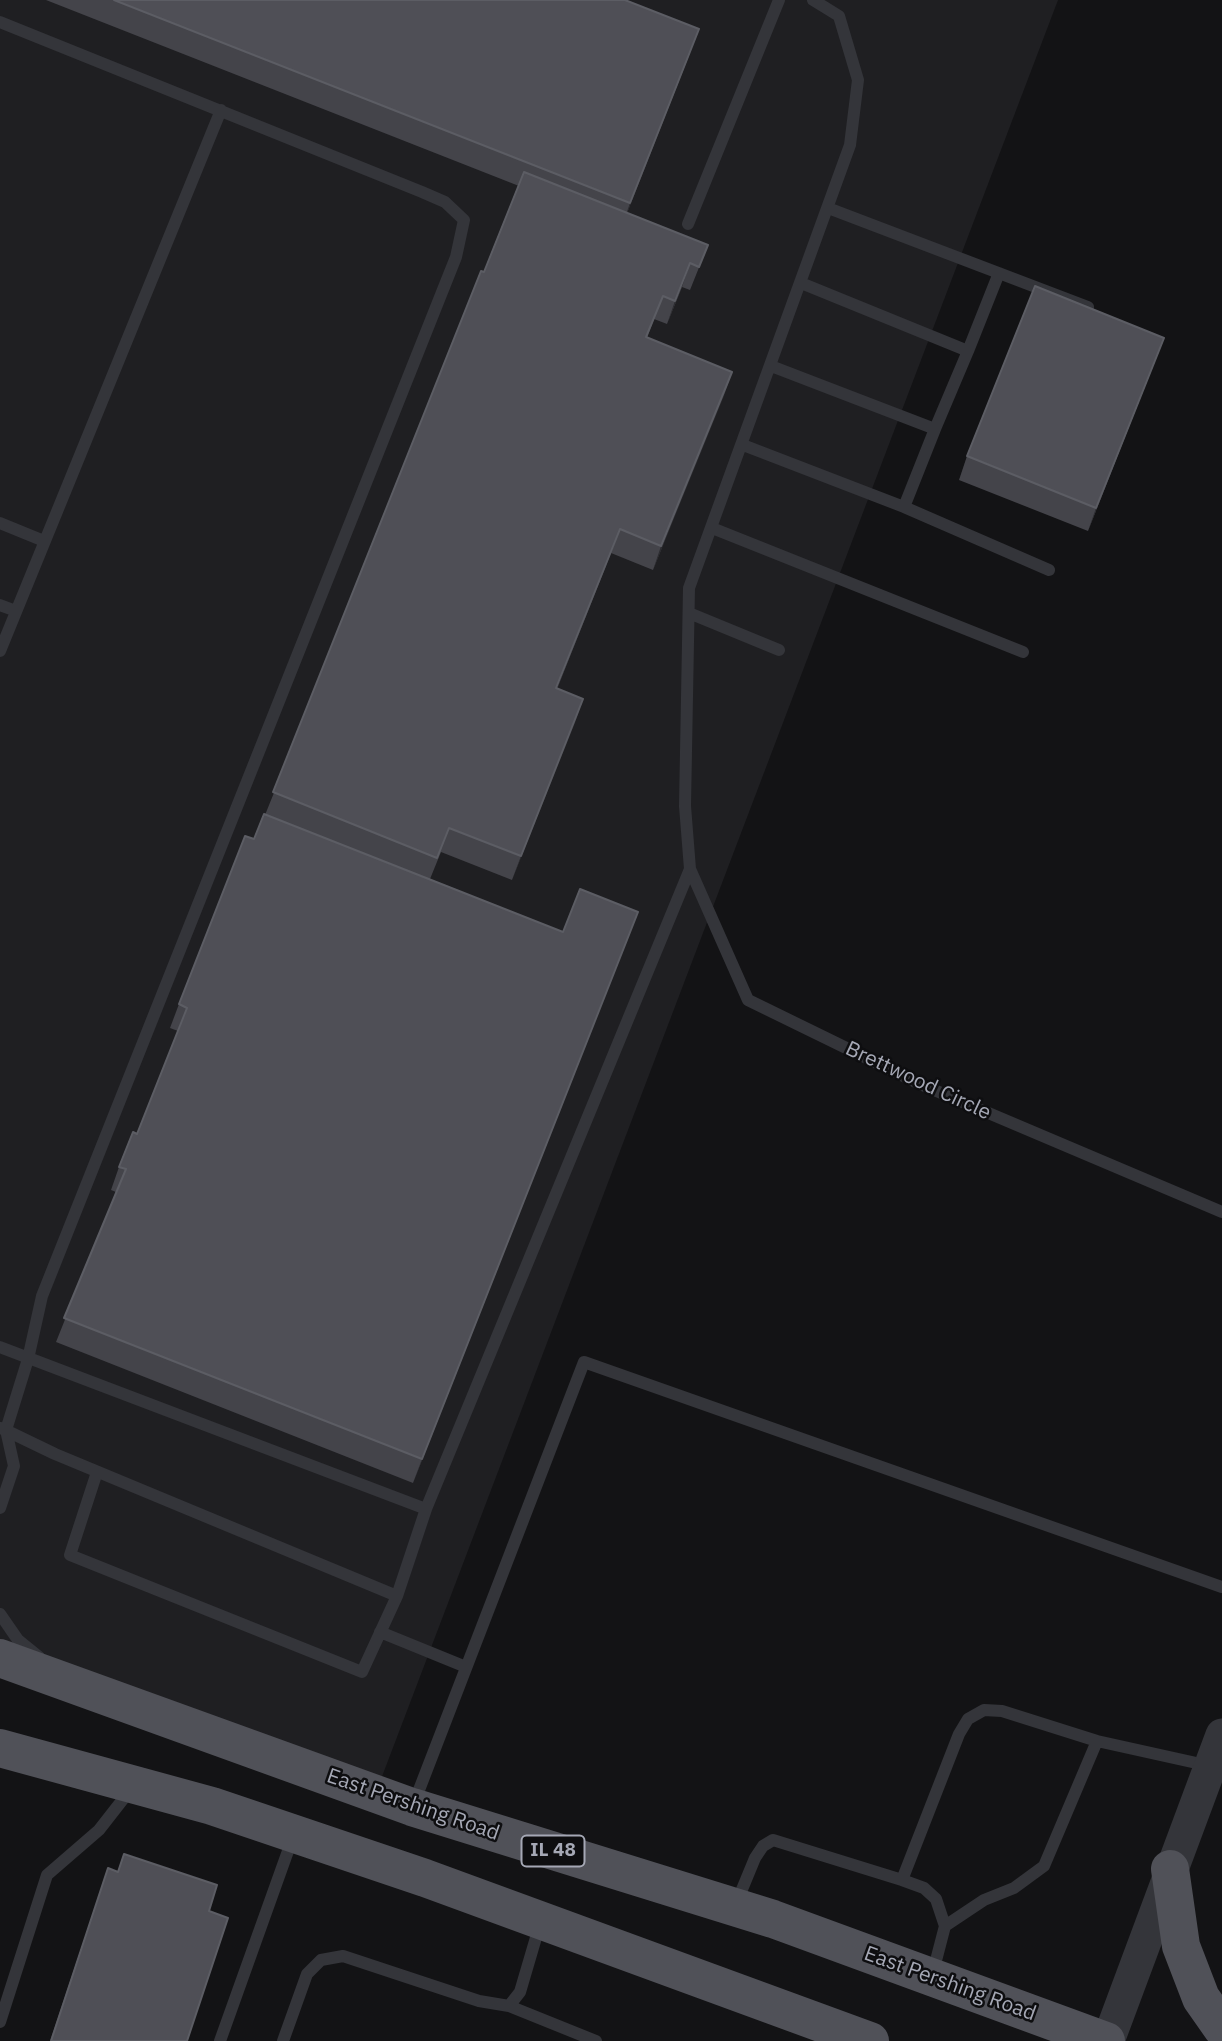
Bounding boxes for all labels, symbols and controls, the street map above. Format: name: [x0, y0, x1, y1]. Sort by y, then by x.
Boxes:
street label: Brettwood Circle: [841, 1036, 995, 1126]
street label: East Pershing Road: [323, 1764, 503, 1846]
road number: IL 48: [522, 1836, 584, 1867]
street label: East Pershing Road: [861, 1941, 1039, 2027]

